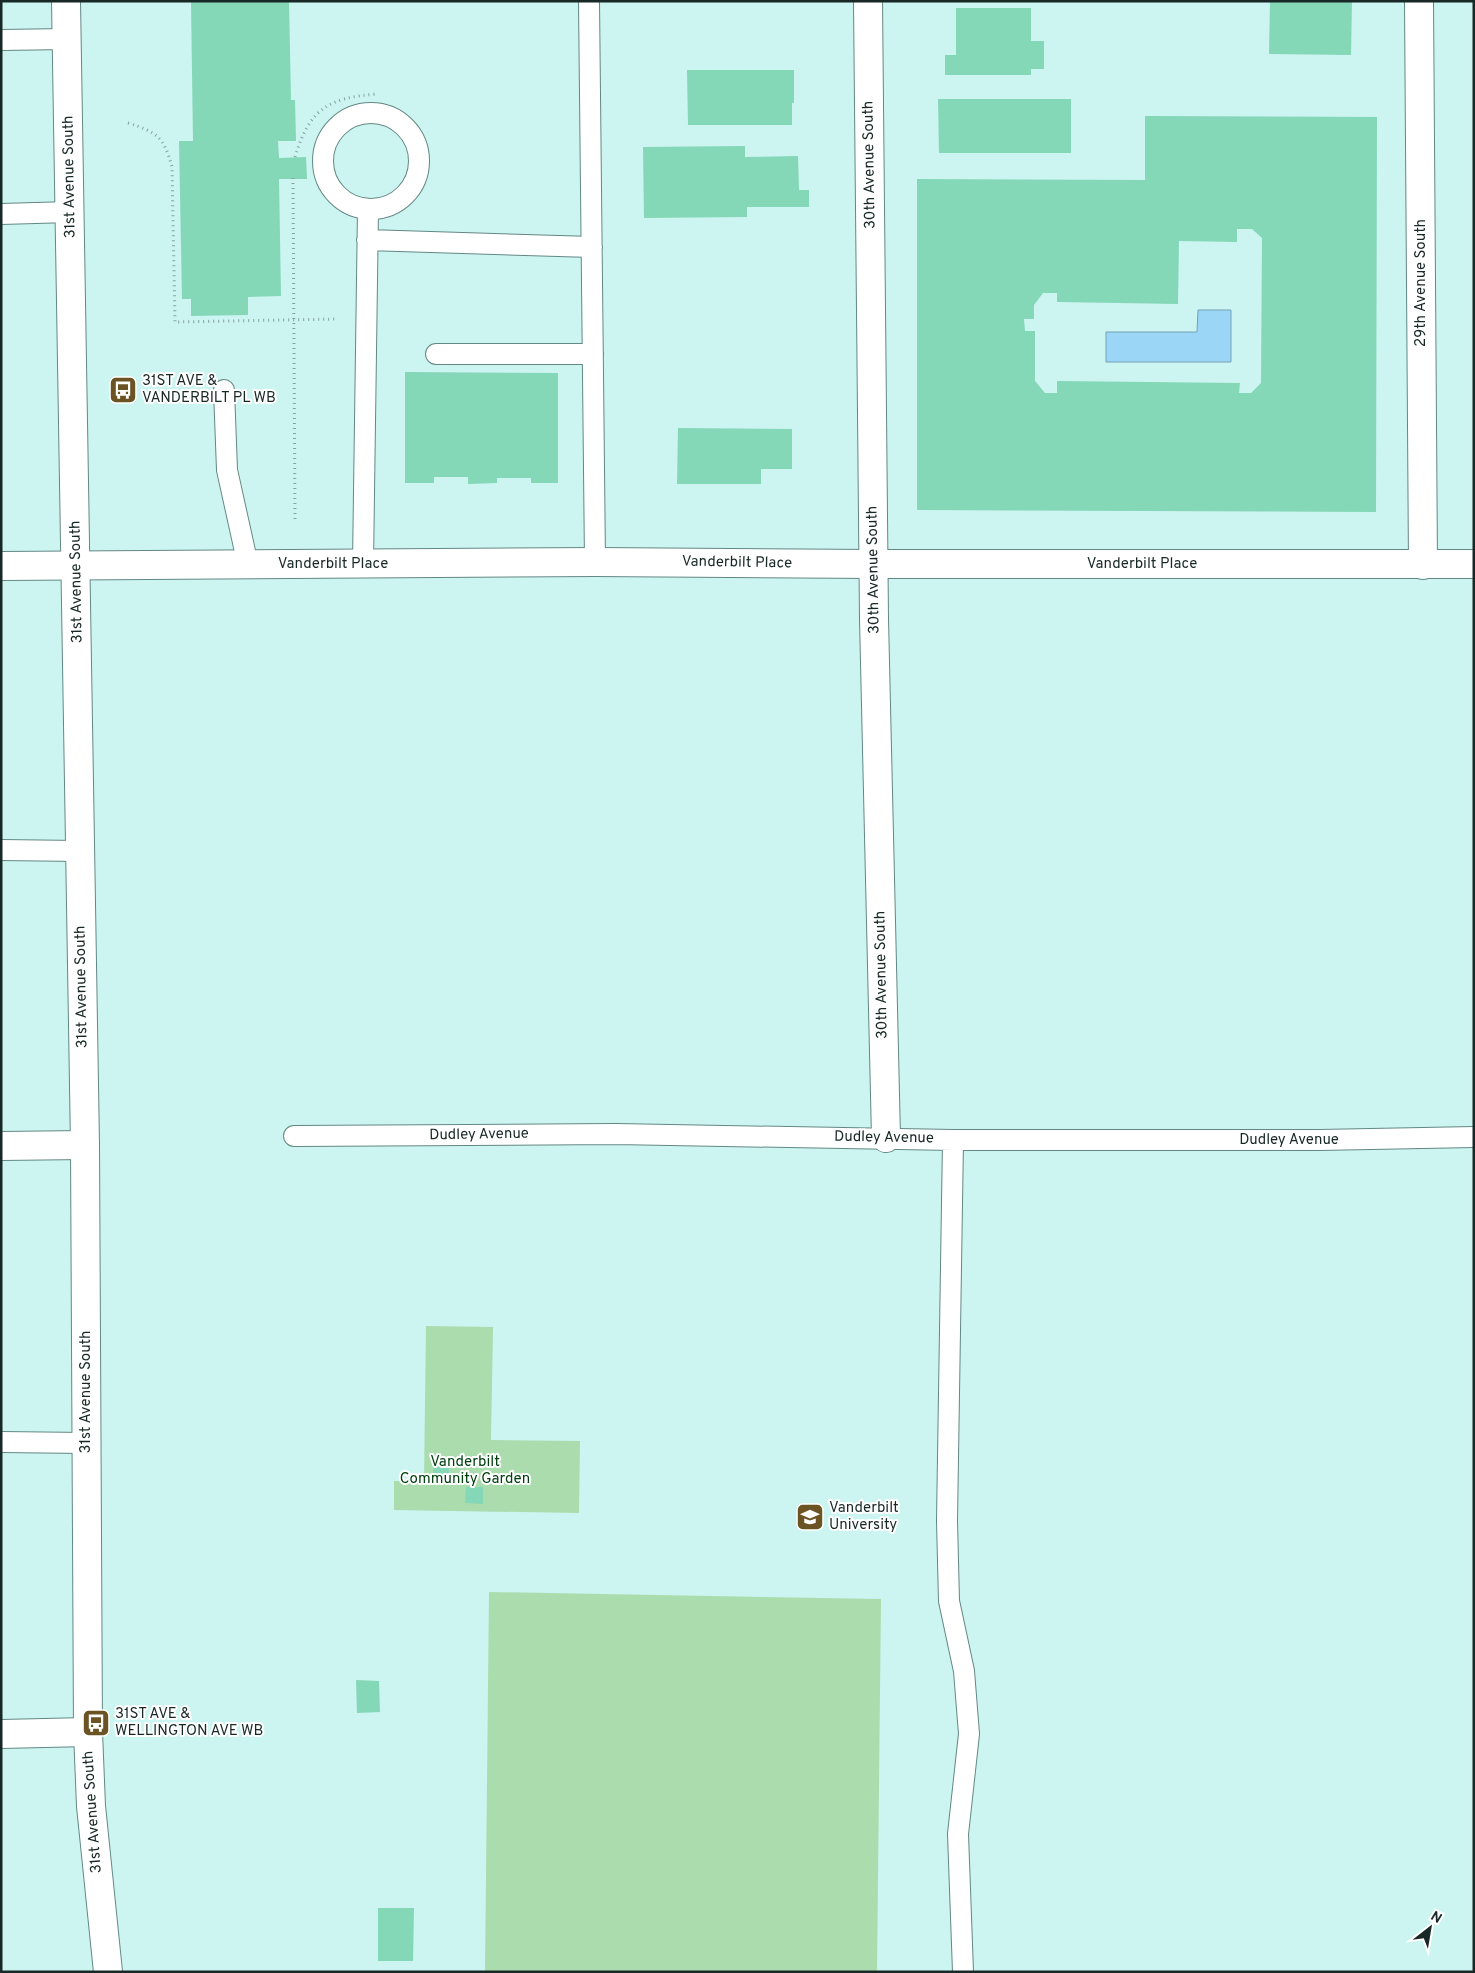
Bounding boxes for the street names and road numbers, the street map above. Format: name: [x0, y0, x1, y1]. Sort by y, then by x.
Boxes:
street label: 30th Avenue South: [859, 101, 881, 229]
street label: 31st Avenue South: [59, 115, 81, 239]
street label: 29th Avenue South: [1412, 219, 1431, 347]
street label: 30th Avenue South: [863, 506, 885, 634]
street label: 31st Avenue South: [66, 520, 88, 644]
street label: Vanderbilt Place: [682, 553, 792, 573]
street label: Vanderbilt Place: [278, 555, 388, 574]
street label: Vanderbilt Place: [1087, 555, 1197, 574]
street label: 30th Avenue South: [871, 911, 893, 1039]
street label: 31st Avenue South: [71, 925, 93, 1049]
street label: Dudley Avenue: [429, 1125, 529, 1145]
street label: Dudley Avenue: [834, 1128, 934, 1148]
street label: Dudley Avenue: [1239, 1131, 1339, 1150]
street label: 31st Avenue South: [77, 1331, 96, 1453]
street label: 31st Avenue South: [79, 1750, 107, 1874]

